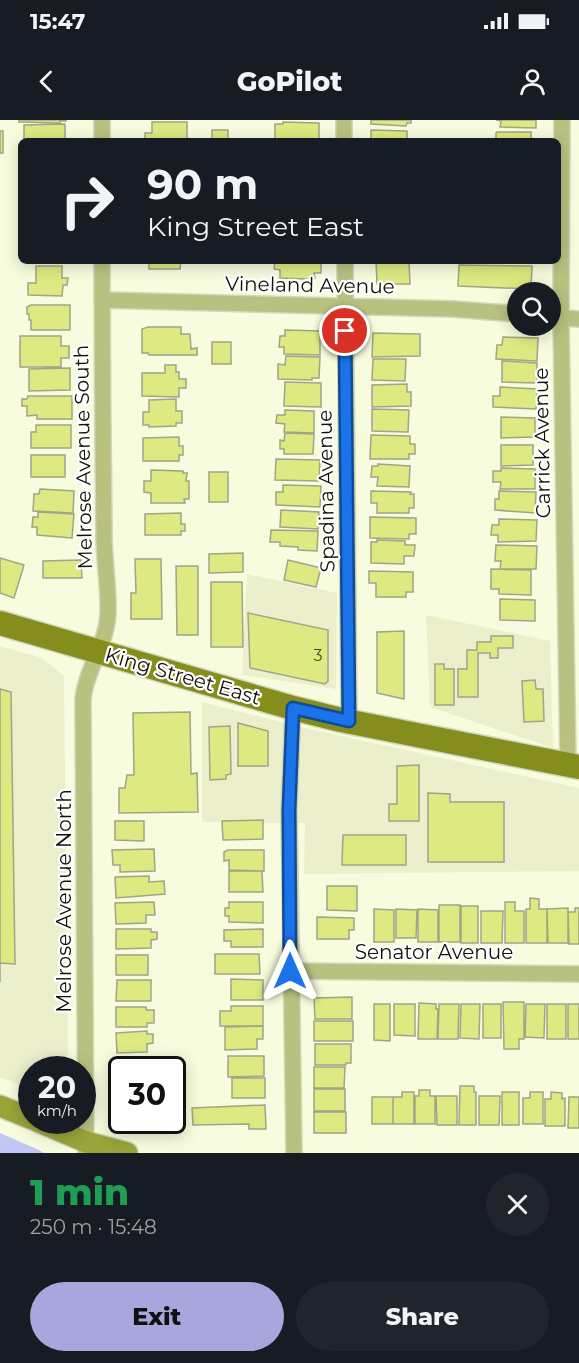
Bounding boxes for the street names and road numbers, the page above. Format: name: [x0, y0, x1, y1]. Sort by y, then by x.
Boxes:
street label: Vineland Avenue: [225, 272, 395, 298]
street label: Melrose Avenue South: [69, 345, 97, 569]
street label: Carrick Avenue: [529, 367, 555, 519]
street label: Spadina Avenue: [313, 410, 339, 572]
street label: King Street East: [102, 642, 264, 710]
street label: Melrose Avenue North: [52, 789, 76, 1013]
street label: Senator Avenue: [355, 940, 513, 964]

